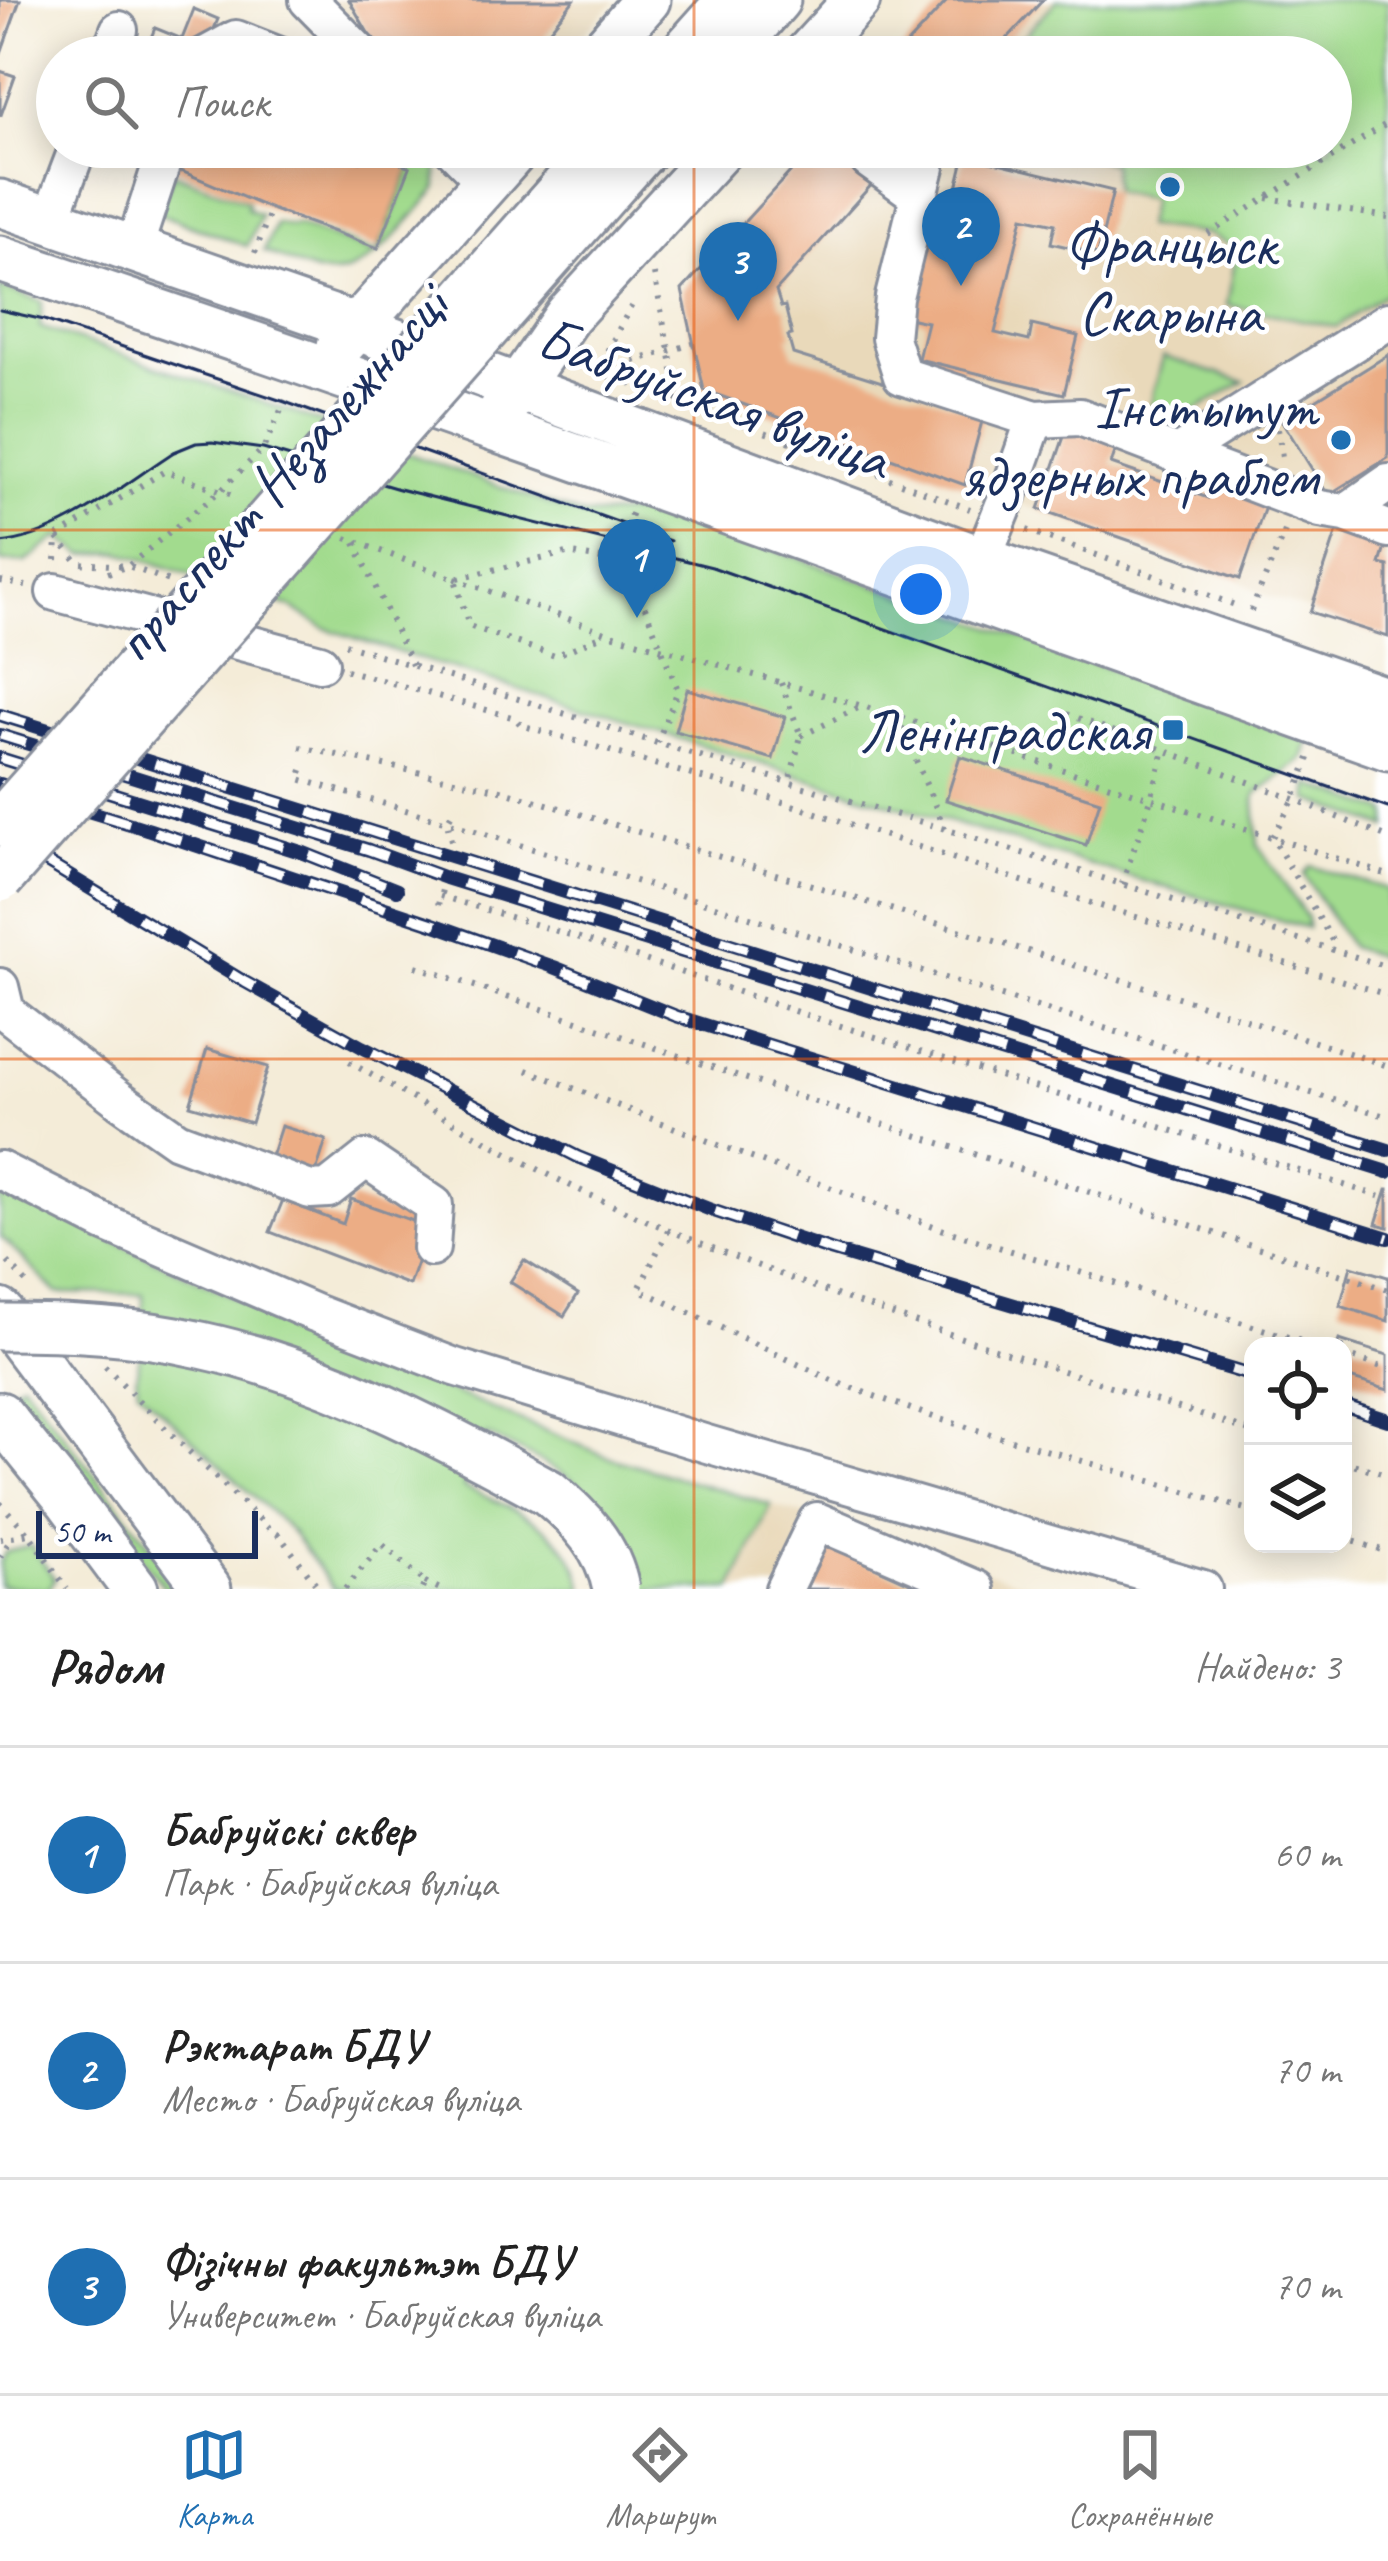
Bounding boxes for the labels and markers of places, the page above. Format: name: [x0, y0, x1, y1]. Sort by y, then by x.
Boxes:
marker: Францыск Скарына: [1157, 174, 1183, 200]
pin: 2: [922, 187, 1000, 286]
place label: Францыск Скарына: [1064, 206, 1280, 351]
pin: 3: [699, 222, 777, 321]
place label: Інстытут ядзерных праблем: [962, 369, 1321, 514]
marker: Інстытут ядзерных праблем: [1328, 427, 1354, 453]
pin: 1: [598, 519, 676, 618]
place label: Ленінградская: [859, 693, 1153, 769]
marker: Ленінградская: [1160, 717, 1186, 743]

